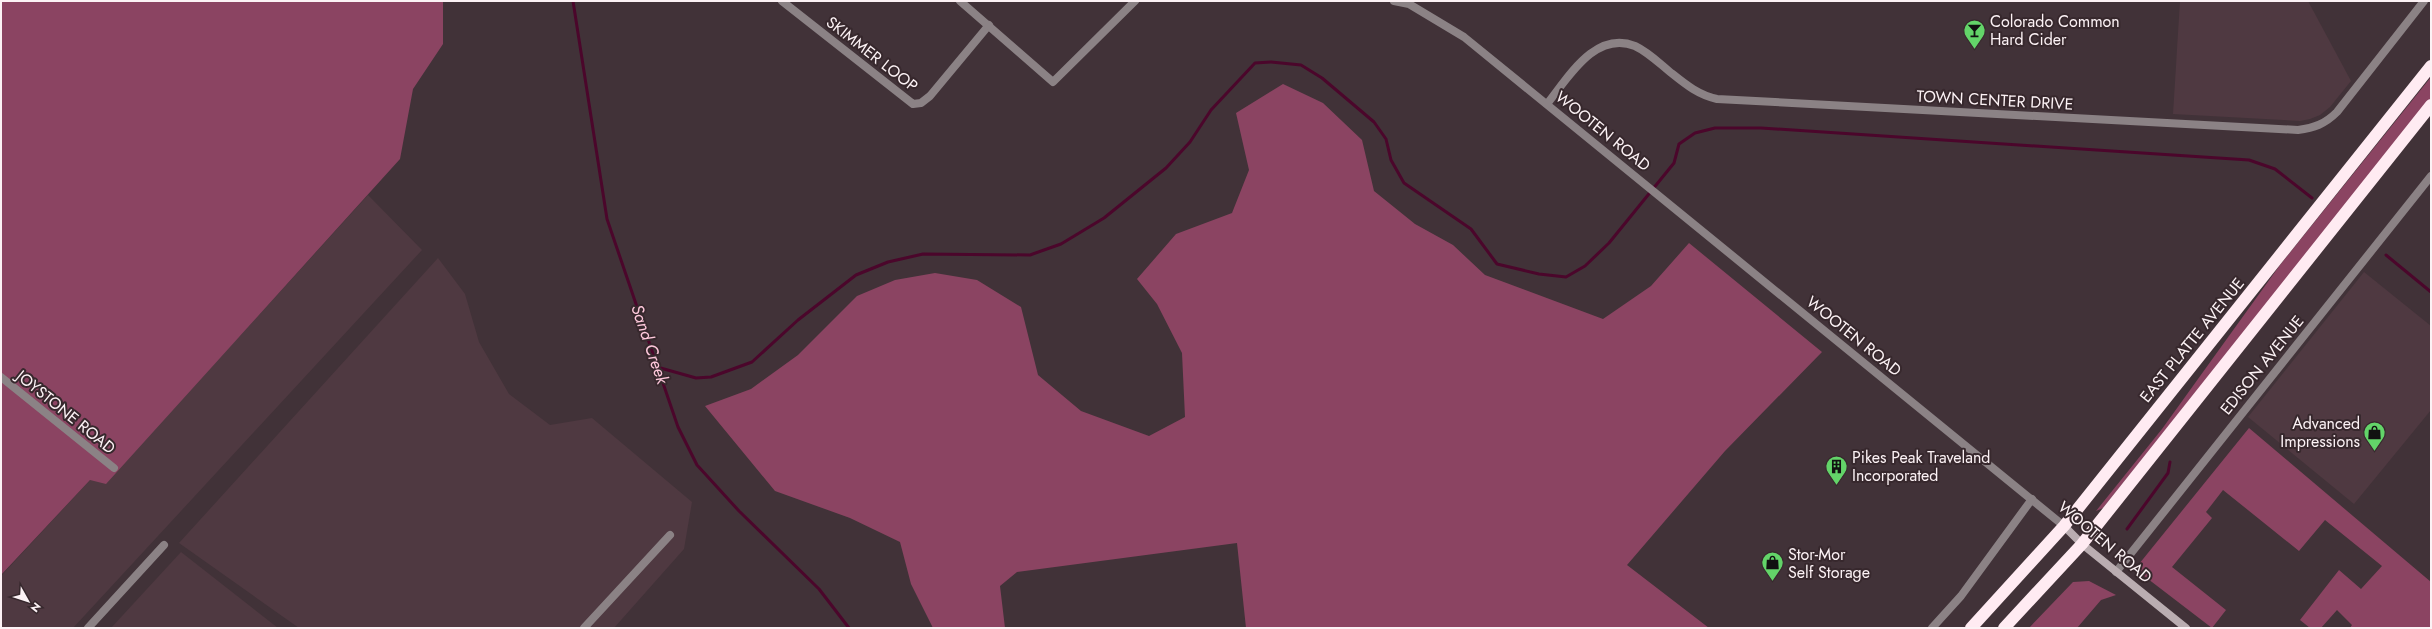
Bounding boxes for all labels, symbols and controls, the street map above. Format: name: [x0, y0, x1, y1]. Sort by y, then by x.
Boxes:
place label: Colorado Common Hard Cider: [1990, 10, 2120, 51]
street label: SKIMMER LOOP: [821, 11, 923, 97]
bar icon: Colorado Common Hard Cider: [1961, 17, 1987, 50]
street label: TOWN CENTER DRIVE: [1916, 84, 2074, 116]
street label: WOOTEN ROAD: [1551, 85, 1656, 177]
street label: EAST PLATTE AVENUE: [2134, 273, 2250, 407]
street label: WOOTEN ROAD: [1802, 290, 1907, 382]
water label: Sand Creek: [625, 301, 675, 388]
street label: EDISON AVENUE: [2215, 310, 2309, 420]
street label: JOYSTONE ROAD: [10, 364, 121, 459]
place label: Advanced Impressions: [2280, 412, 2360, 453]
shop icon: Advanced Impressions: [2362, 419, 2388, 452]
place label: Pikes Peak Traveland Incorporated: [1852, 446, 1990, 487]
building icon: Pikes Peak Traveland Incorporated: [1824, 453, 1850, 486]
street label: WOOTEN ROAD: [2053, 496, 2157, 588]
place label: Stor-Mor Self Storage: [1788, 543, 1870, 584]
shop icon: Stor-Mor Self Storage: [1760, 550, 1786, 583]
north arrow: [8, 581, 48, 621]
text: N: [27, 599, 45, 616]

